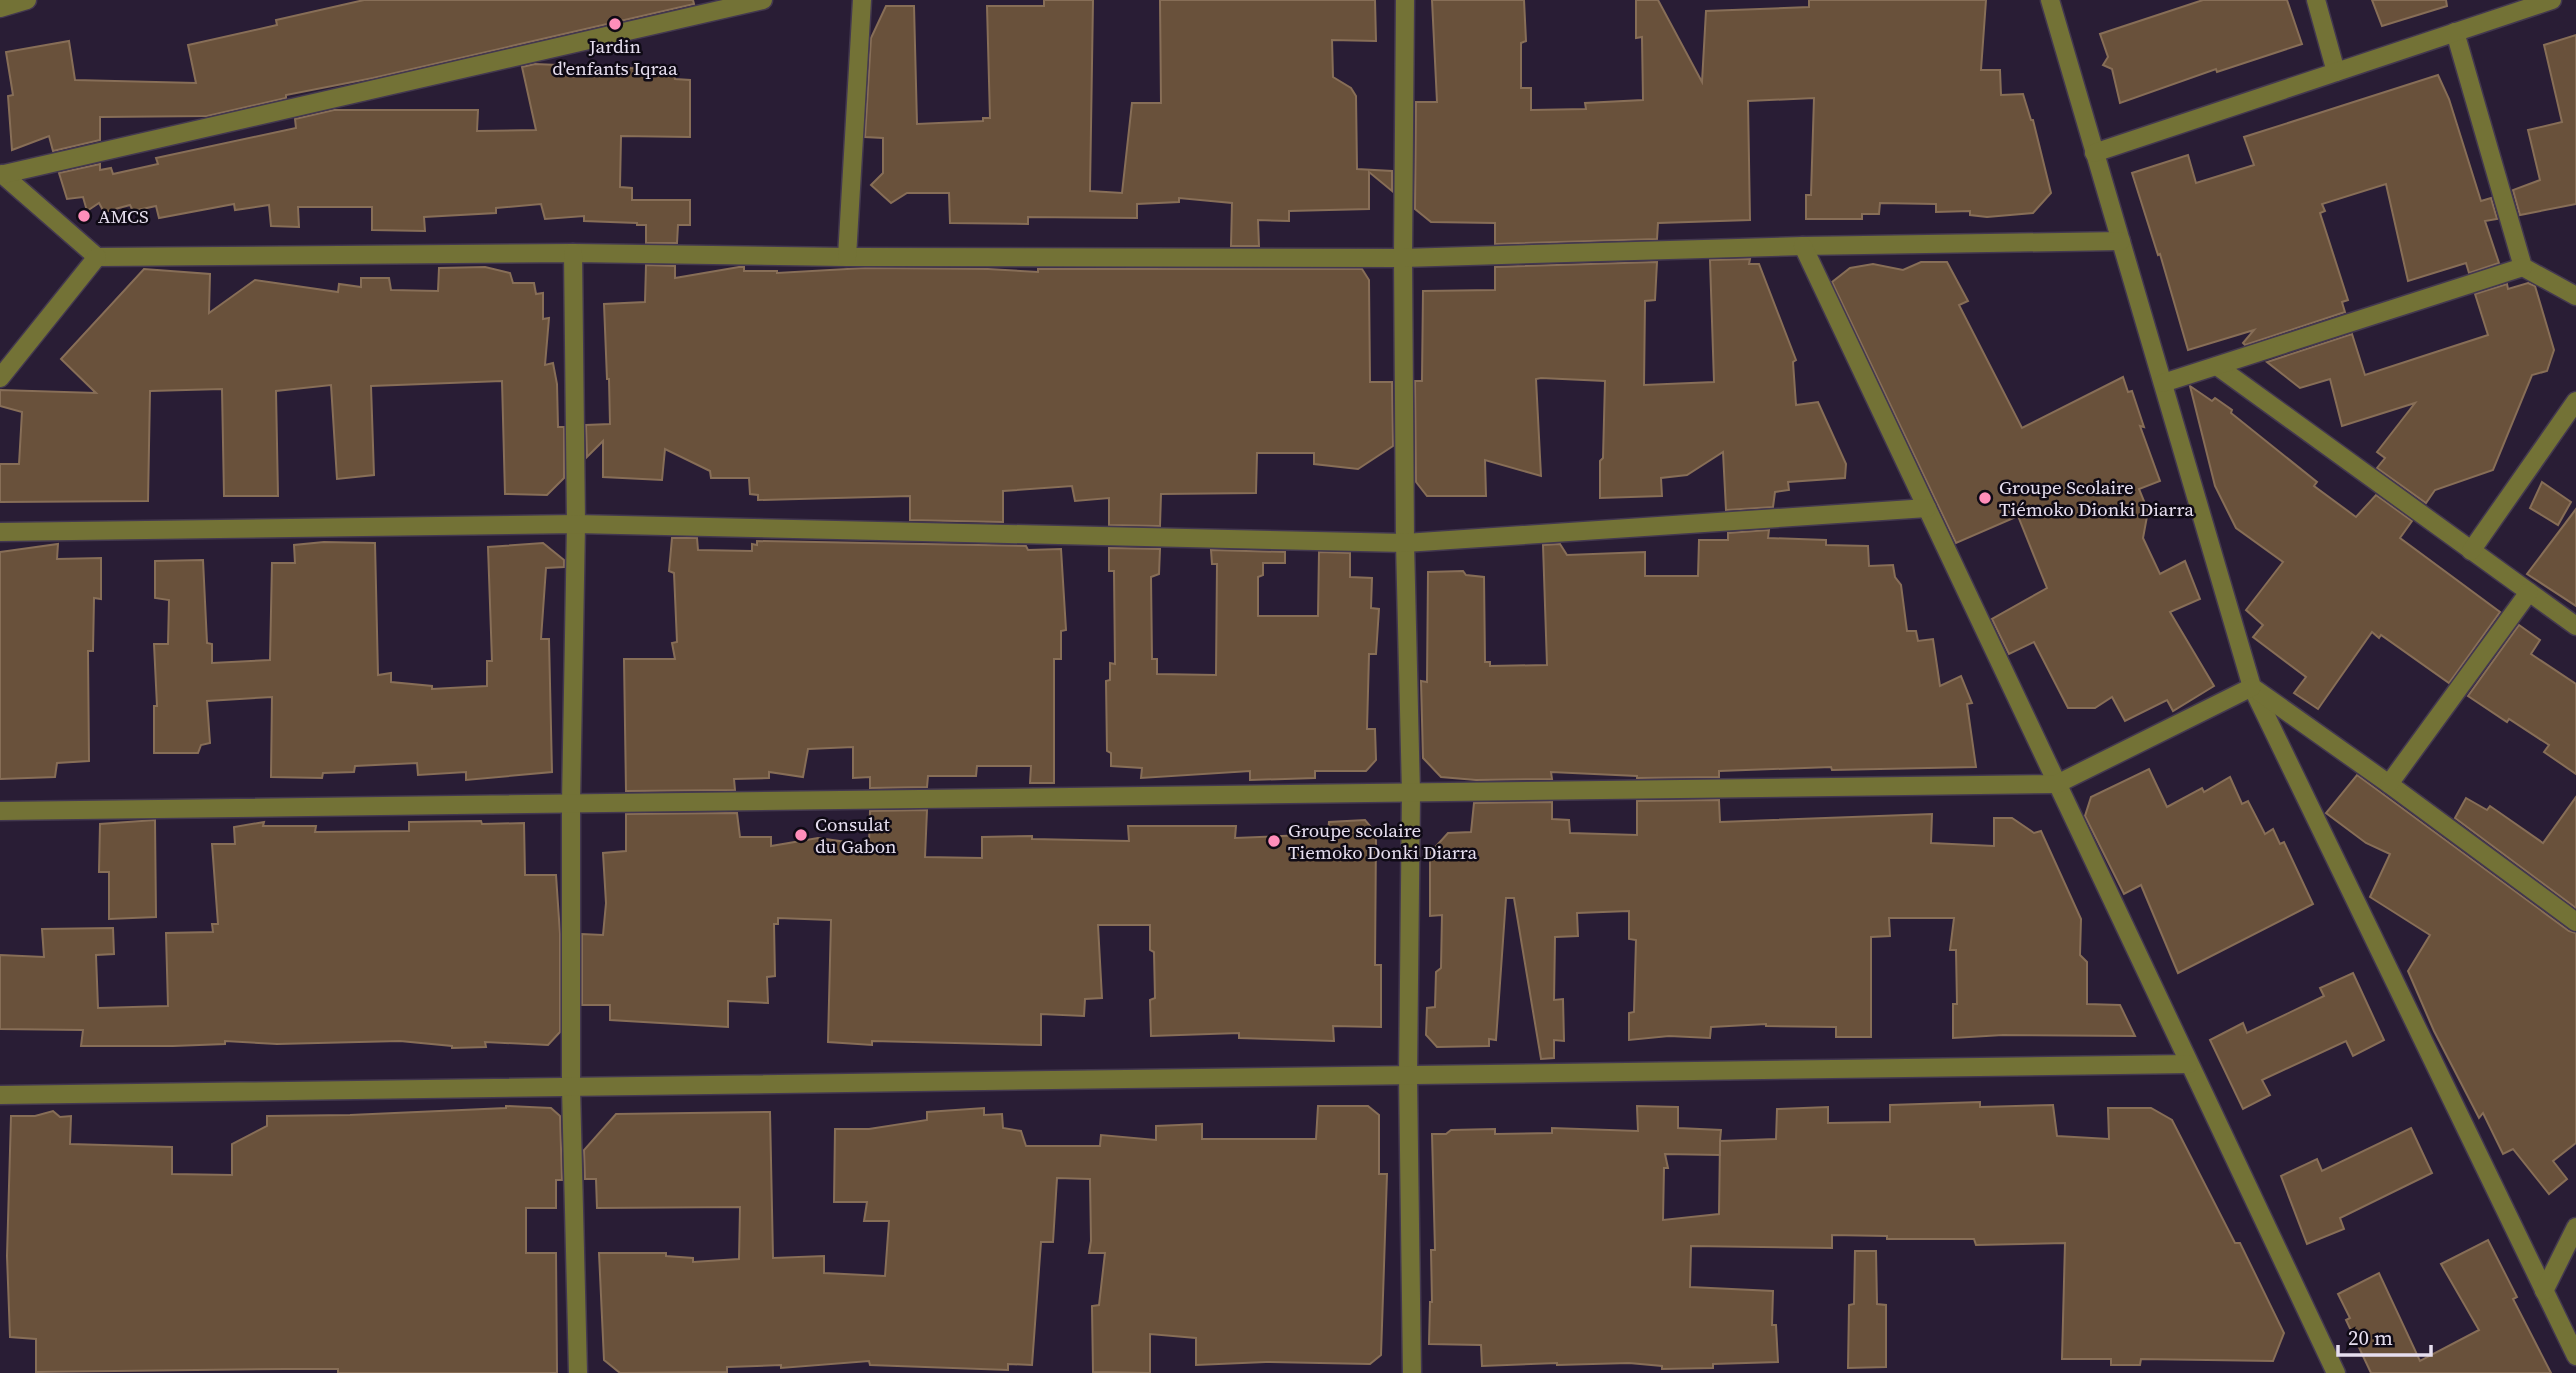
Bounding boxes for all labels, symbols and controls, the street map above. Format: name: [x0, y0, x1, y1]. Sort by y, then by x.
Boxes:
marker: Jardin d'enfants Iqraa: [607, 16, 623, 32]
place label: Jardin d'enfants Iqraa: [552, 33, 678, 81]
place label: AMCS: [98, 203, 149, 229]
marker: AMCS: [76, 208, 92, 224]
place label: Groupe Scolaire Tiémoko Dionki Diarra: [1999, 474, 2194, 522]
marker: Groupe Scolaire Tiémoko Dionki Diarra: [1977, 490, 1993, 506]
place label: Consulat du Gabon: [815, 811, 897, 859]
place label: Groupe scolaire Tiemoko Donki Diarra: [1288, 817, 1478, 865]
marker: Consulat du Gabon: [793, 827, 809, 843]
marker: Groupe scolaire Tiemoko Donki Diarra: [1266, 833, 1282, 849]
scale bar: [2338, 1314, 2431, 1358]
text: 20 m: [2348, 1323, 2393, 1352]

